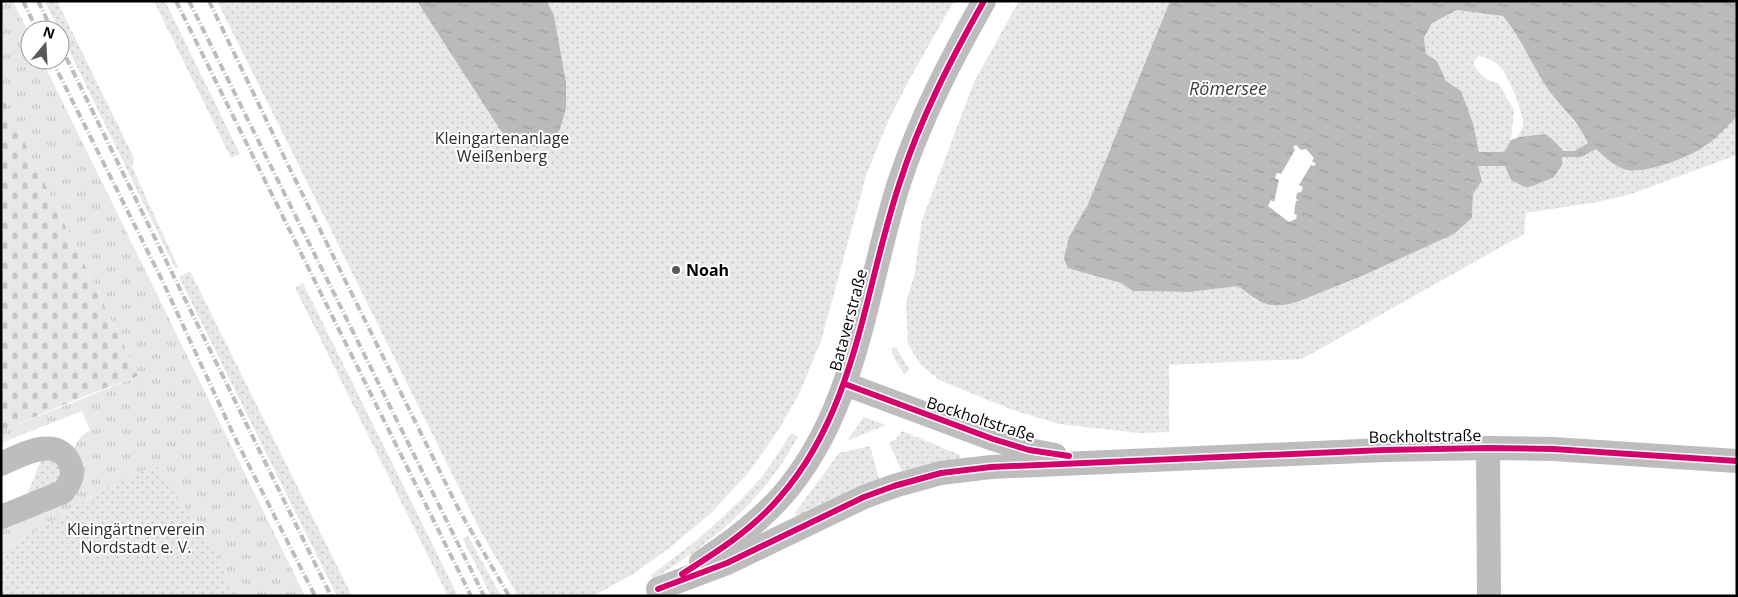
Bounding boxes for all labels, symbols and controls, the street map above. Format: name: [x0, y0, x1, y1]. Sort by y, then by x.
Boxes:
north arrow: [20, 20, 70, 70]
text: N: [41, 21, 58, 43]
water label: Römersee: [1189, 76, 1267, 100]
park label: Kleingartenanlage Weißenberg: [435, 127, 569, 167]
place label: Noah: [686, 259, 729, 281]
marker: Noah: [670, 264, 682, 276]
street label: Bataverstraße: [824, 266, 872, 374]
street label: Bockholtstraße: [924, 391, 1038, 447]
street label: Bockholtstraße: [1368, 424, 1482, 448]
park label: Kleingärtnerverein Nordstadt e. V.: [67, 518, 205, 558]

